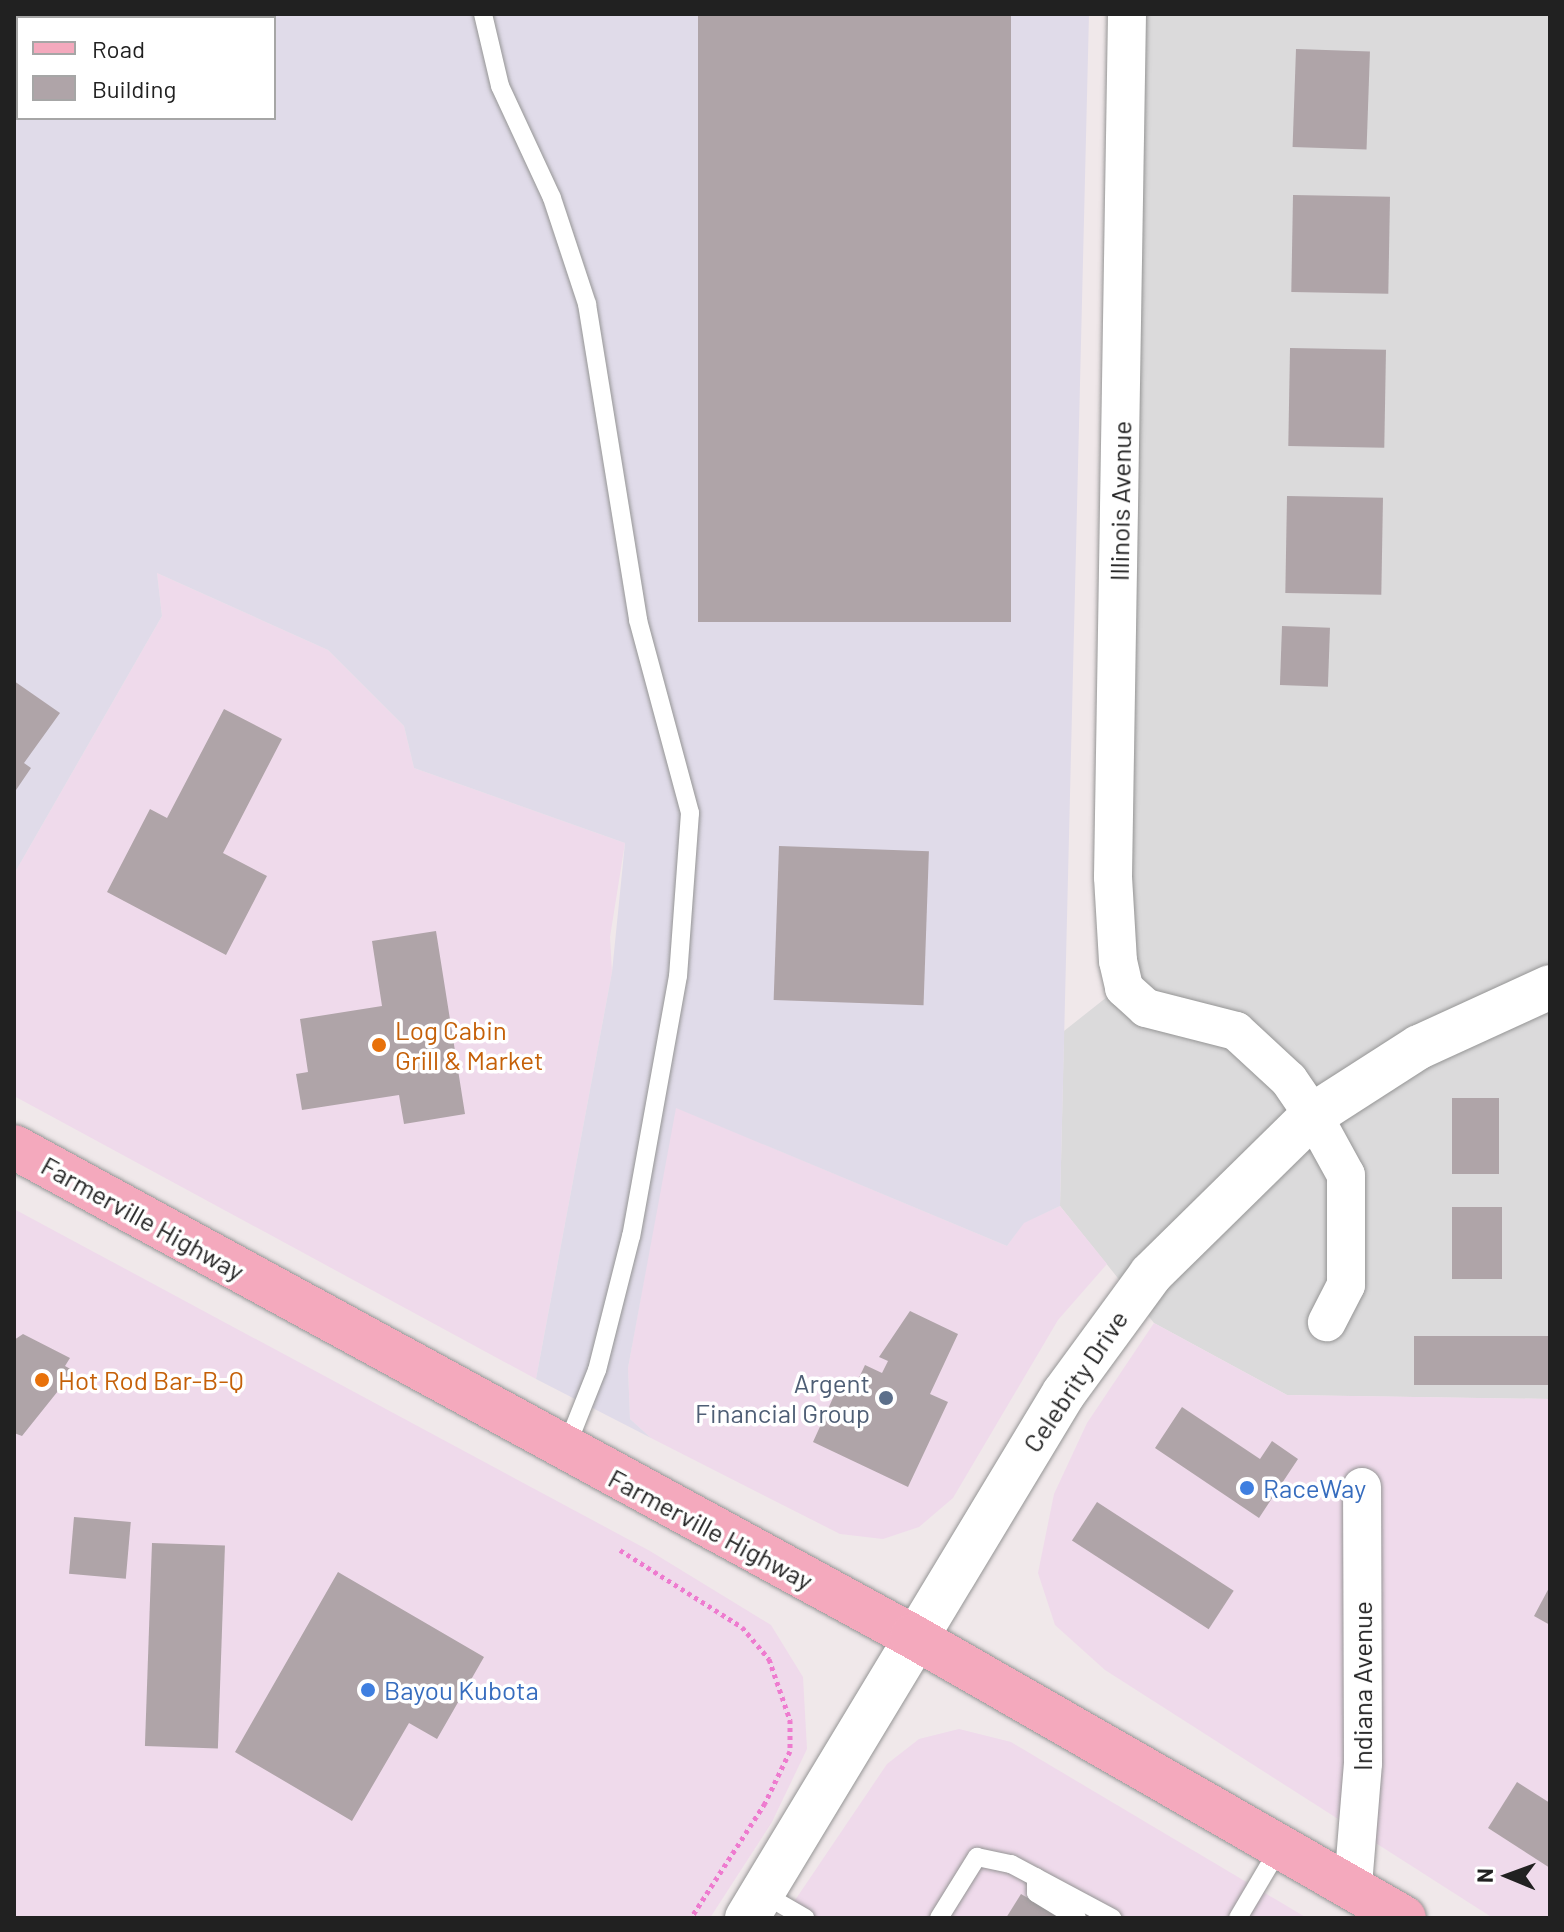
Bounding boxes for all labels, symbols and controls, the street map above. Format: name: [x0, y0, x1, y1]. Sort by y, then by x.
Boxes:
legend: [16, 16, 276, 120]
text: Road: [92, 34, 145, 63]
text: Building: [92, 74, 176, 103]
street label: Illinois Avenue: [1103, 421, 1137, 581]
place label: Log Cabin Grill & Market: [395, 1014, 544, 1076]
marker: Log Cabin Grill & Market: [370, 1036, 388, 1054]
street label: Farmerville Highway: [36, 1149, 250, 1287]
street label: Celebrity Drive: [1016, 1304, 1134, 1458]
place label: Hot Rod Bar-B-Q: [58, 1364, 244, 1396]
place label: Argent Financial Group: [695, 1367, 870, 1428]
marker: Hot Rod Bar-B-Q: [33, 1371, 51, 1389]
marker: Argent Financial Group: [877, 1389, 895, 1407]
street label: Farmerville Highway: [603, 1462, 819, 1596]
place label: RaceWay: [1263, 1472, 1366, 1504]
marker: RaceWay: [1238, 1479, 1256, 1497]
street label: Indiana Avenue: [1346, 1601, 1378, 1771]
place label: Bayou Kubota: [384, 1674, 539, 1706]
marker: Bayou Kubota: [359, 1681, 377, 1699]
north arrow: [1468, 1836, 1548, 1916]
text: N: [1471, 1868, 1497, 1883]

